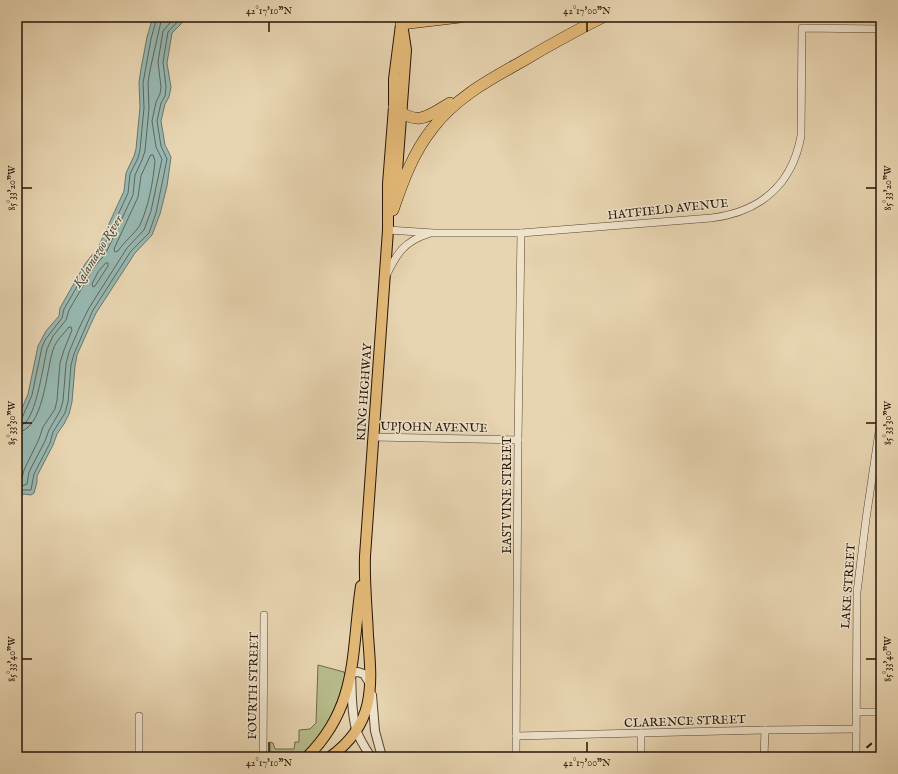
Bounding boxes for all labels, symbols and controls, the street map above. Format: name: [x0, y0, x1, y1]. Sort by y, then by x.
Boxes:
text: 42°17'10"N: [246, 5, 292, 18]
text: 42°17'00"N: [563, 5, 611, 18]
text: 85°33'20"W: [6, 165, 19, 211]
text: 85°33'20"W: [882, 165, 895, 211]
street label: HATFIELD AVENUE: [607, 196, 729, 223]
water label: Kalamazoo River: [69, 212, 128, 292]
street label: KING HIGHWAY: [354, 342, 375, 442]
text: 85°33'30"W: [6, 400, 19, 445]
text: 85°33'30"W: [882, 400, 895, 445]
street label: UPJOHN AVENUE: [380, 419, 488, 437]
street label: EAST VINE STREET: [500, 436, 515, 554]
street label: LAKE STREET: [838, 543, 859, 629]
street label: FOURTH STREET: [245, 632, 262, 740]
text: 85°33'40"W: [6, 636, 19, 682]
text: 85°33'40"W: [882, 636, 895, 682]
street label: CLARENCE STREET: [624, 712, 746, 731]
text: 42°17'10"N: [246, 757, 292, 770]
text: 42°17'00"N: [563, 757, 611, 770]

